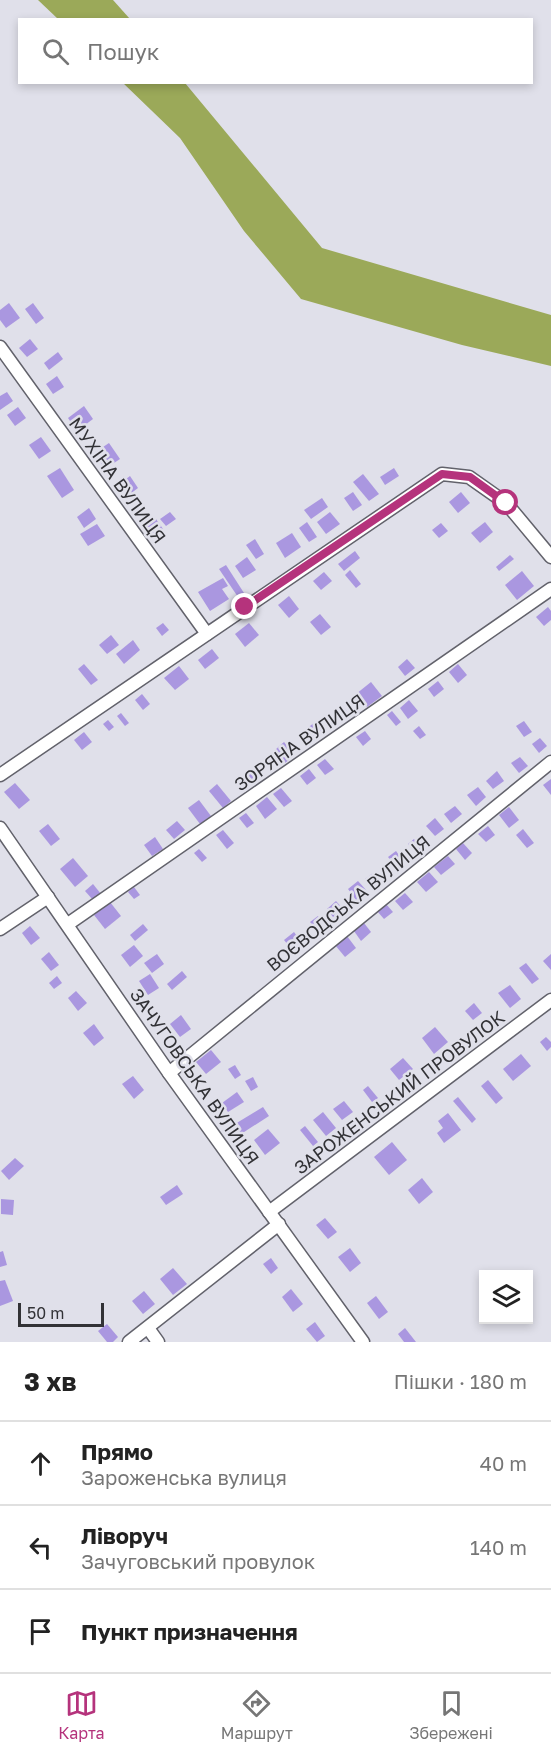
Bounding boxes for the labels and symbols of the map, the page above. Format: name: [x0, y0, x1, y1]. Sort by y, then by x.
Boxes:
street label: МУХІНА ВУЛИЦЯ: [65, 413, 171, 547]
route start: [492, 489, 518, 515]
route end: [231, 593, 257, 619]
street label: ЗОРЯНА ВУЛИЦЯ: [230, 689, 368, 795]
street label: ВОЄВОДСЬКА ВУЛИЦЯ: [262, 830, 434, 976]
street label: ЗАЧУГОВСЬКА ВУЛИЦЯ: [126, 984, 264, 1168]
street label: ЗАРОЖЕНСЬКИЙ ПРОВУЛОК: [289, 1005, 509, 1178]
scale bar: [18, 1300, 104, 1328]

